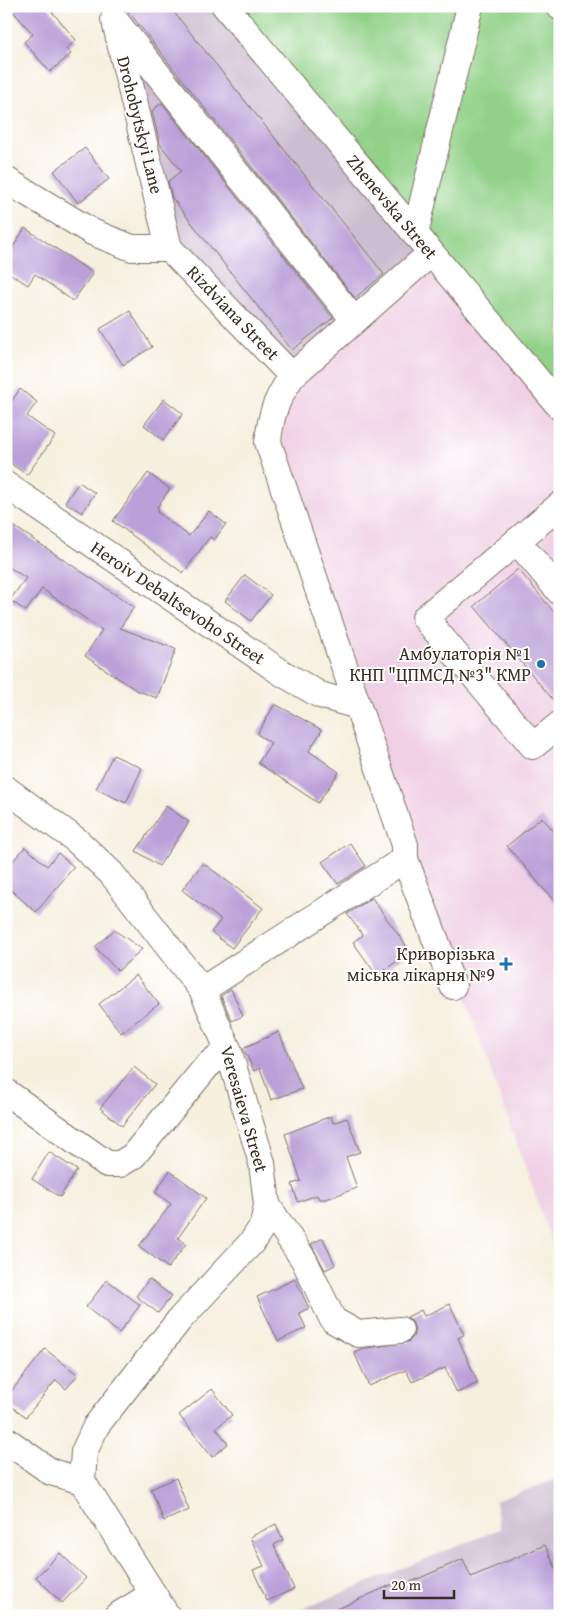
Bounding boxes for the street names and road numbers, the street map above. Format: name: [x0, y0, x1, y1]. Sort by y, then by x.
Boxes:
street label: Drohobytskyi Lane: [110, 53, 171, 197]
street label: Zhenevska Street: [340, 148, 445, 266]
street label: Rizdviana Street: [181, 259, 286, 367]
street label: Heroiv Debaltsevoho Street: [86, 534, 272, 672]
street label: Veresaieva Street: [214, 1042, 276, 1176]

